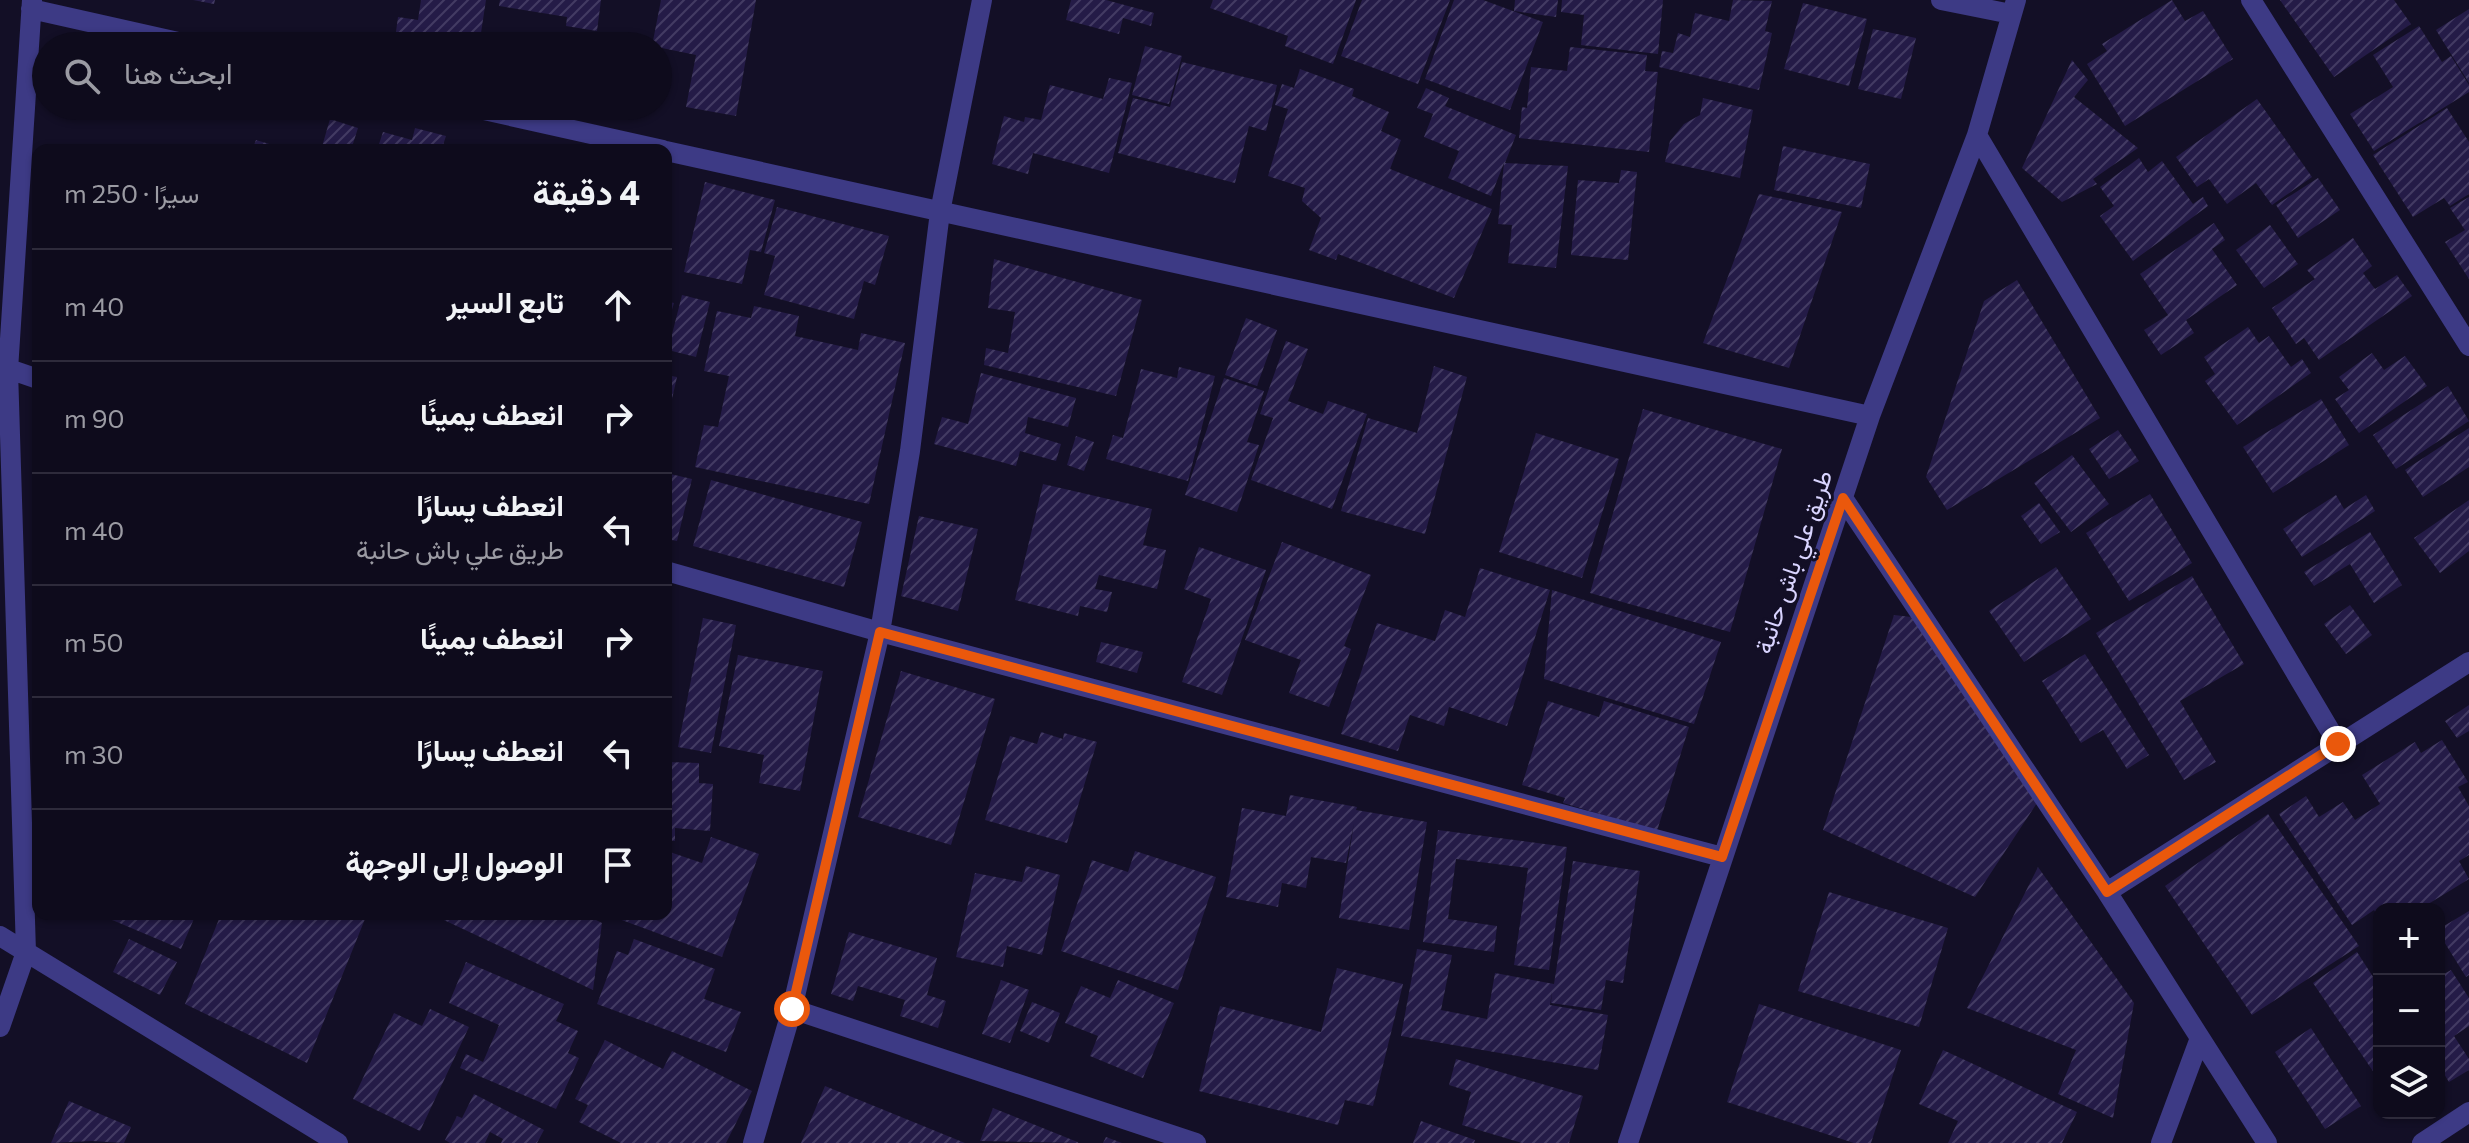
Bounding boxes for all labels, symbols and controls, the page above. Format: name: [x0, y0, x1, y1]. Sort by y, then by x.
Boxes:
search box: [32, 32, 672, 120]
text: ابحث هنا: [124, 53, 233, 90]
icon: search: [60, 54, 104, 98]
text: 4 دقيقة: [532, 170, 640, 212]
text: سيرًا · 250 m: [64, 177, 199, 208]
text: تابع السير: [446, 282, 564, 319]
icon: ahead: [596, 283, 640, 327]
text: 40 m: [64, 290, 124, 321]
text: انعطف يمينًا: [420, 394, 564, 431]
icon: right: [596, 395, 640, 439]
text: 90 m: [64, 402, 124, 433]
street label: طريق علي باش حانبة: [1748, 466, 1843, 659]
text: انعطف يسارًا: [416, 485, 564, 522]
icon: left: [596, 507, 640, 551]
text: 40 m: [64, 514, 124, 545]
text: طريق علي باش حانبة: [356, 533, 564, 564]
text: انعطف يمينًا: [420, 618, 564, 655]
icon: right: [596, 619, 640, 663]
text: 50 m: [64, 626, 124, 657]
route end: [2320, 726, 2356, 762]
text: انعطف يسارًا: [416, 730, 564, 767]
icon: left: [596, 731, 640, 775]
text: 30 m: [64, 738, 123, 769]
text: الوصول إلى الوجهة: [345, 842, 564, 879]
icon: arrive: [596, 843, 640, 887]
map controls: [2373, 903, 2445, 1119]
button: +: [2373, 903, 2445, 975]
button: −: [2373, 975, 2445, 1047]
route start: [774, 991, 810, 1027]
button: layers: [2373, 1047, 2445, 1119]

